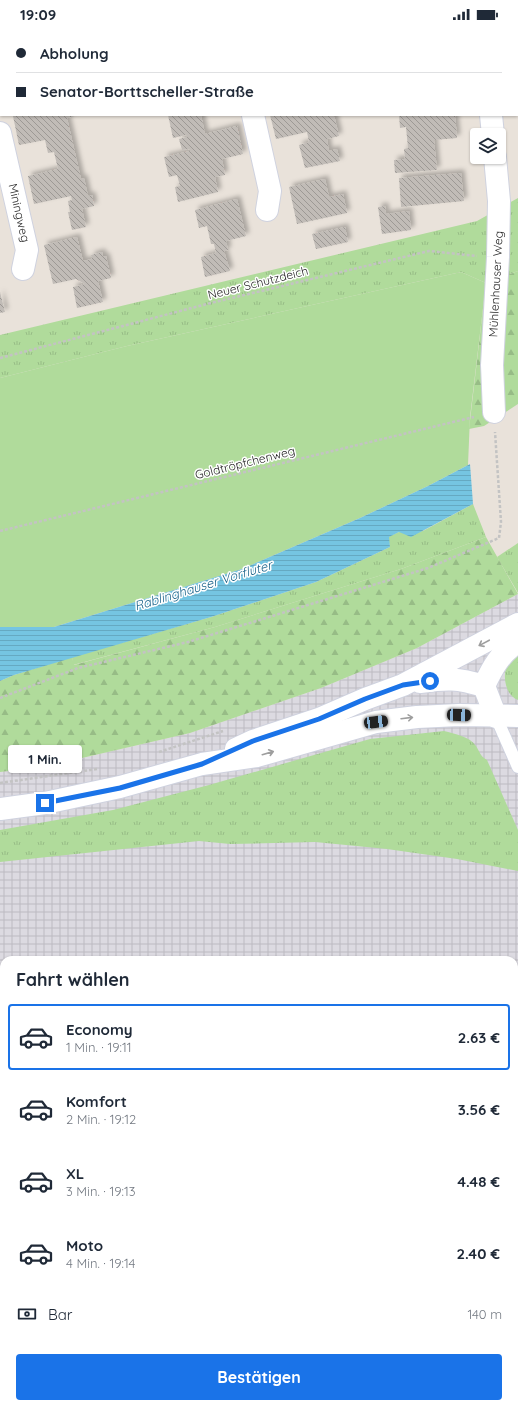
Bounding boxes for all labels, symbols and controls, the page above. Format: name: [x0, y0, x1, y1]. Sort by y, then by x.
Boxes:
text: 19:09: [20, 5, 56, 24]
text: Abholung: [40, 44, 108, 63]
text: Senator-Borttscheller-Straße: [40, 82, 254, 101]
map controls: [470, 128, 506, 164]
button: layers: [470, 128, 506, 164]
street label: Miningweg: [5, 182, 34, 244]
street label: Mühlenhauser Weg: [485, 230, 506, 338]
street label: Neuer Schutzdeich: [206, 263, 310, 302]
street label: Goldtröpfchenweg: [193, 443, 296, 482]
water label: Rablinghauser Vorfluter: [132, 556, 276, 614]
one-way arrow: [478, 640, 490, 647]
route start: [421, 672, 439, 690]
car: [447, 709, 471, 721]
one-way arrow: [400, 714, 413, 722]
car: [363, 715, 389, 729]
callout: 1 Min.: [8, 745, 82, 773]
one-way arrow: [261, 748, 274, 756]
text: 1 Min.: [28, 751, 62, 767]
route end: [36, 794, 54, 812]
text: Fahrt wählen: [16, 968, 130, 991]
icon: car: [18, 1019, 54, 1055]
text: Economy: [66, 1020, 133, 1039]
text: 2.63 €: [458, 1028, 500, 1047]
text: 1 Min. · 19:11: [66, 1039, 132, 1055]
icon: car: [18, 1091, 54, 1127]
text: Komfort: [66, 1092, 127, 1111]
text: 3.56 €: [458, 1100, 500, 1119]
text: 2 Min. · 19:12: [66, 1111, 136, 1127]
icon: car: [18, 1163, 54, 1199]
text: XL: [66, 1164, 84, 1183]
text: 4.48 €: [457, 1172, 500, 1191]
text: 3 Min. · 19:13: [66, 1183, 136, 1199]
icon: car: [18, 1235, 54, 1271]
text: Moto: [66, 1236, 103, 1255]
text: 2.40 €: [457, 1244, 500, 1263]
text: 4 Min. · 19:14: [66, 1255, 135, 1271]
icon: cash: [16, 1303, 38, 1325]
text: Bar: [48, 1305, 73, 1324]
text: 140 m: [467, 1306, 502, 1322]
button: Bestätigen: [16, 1354, 502, 1400]

